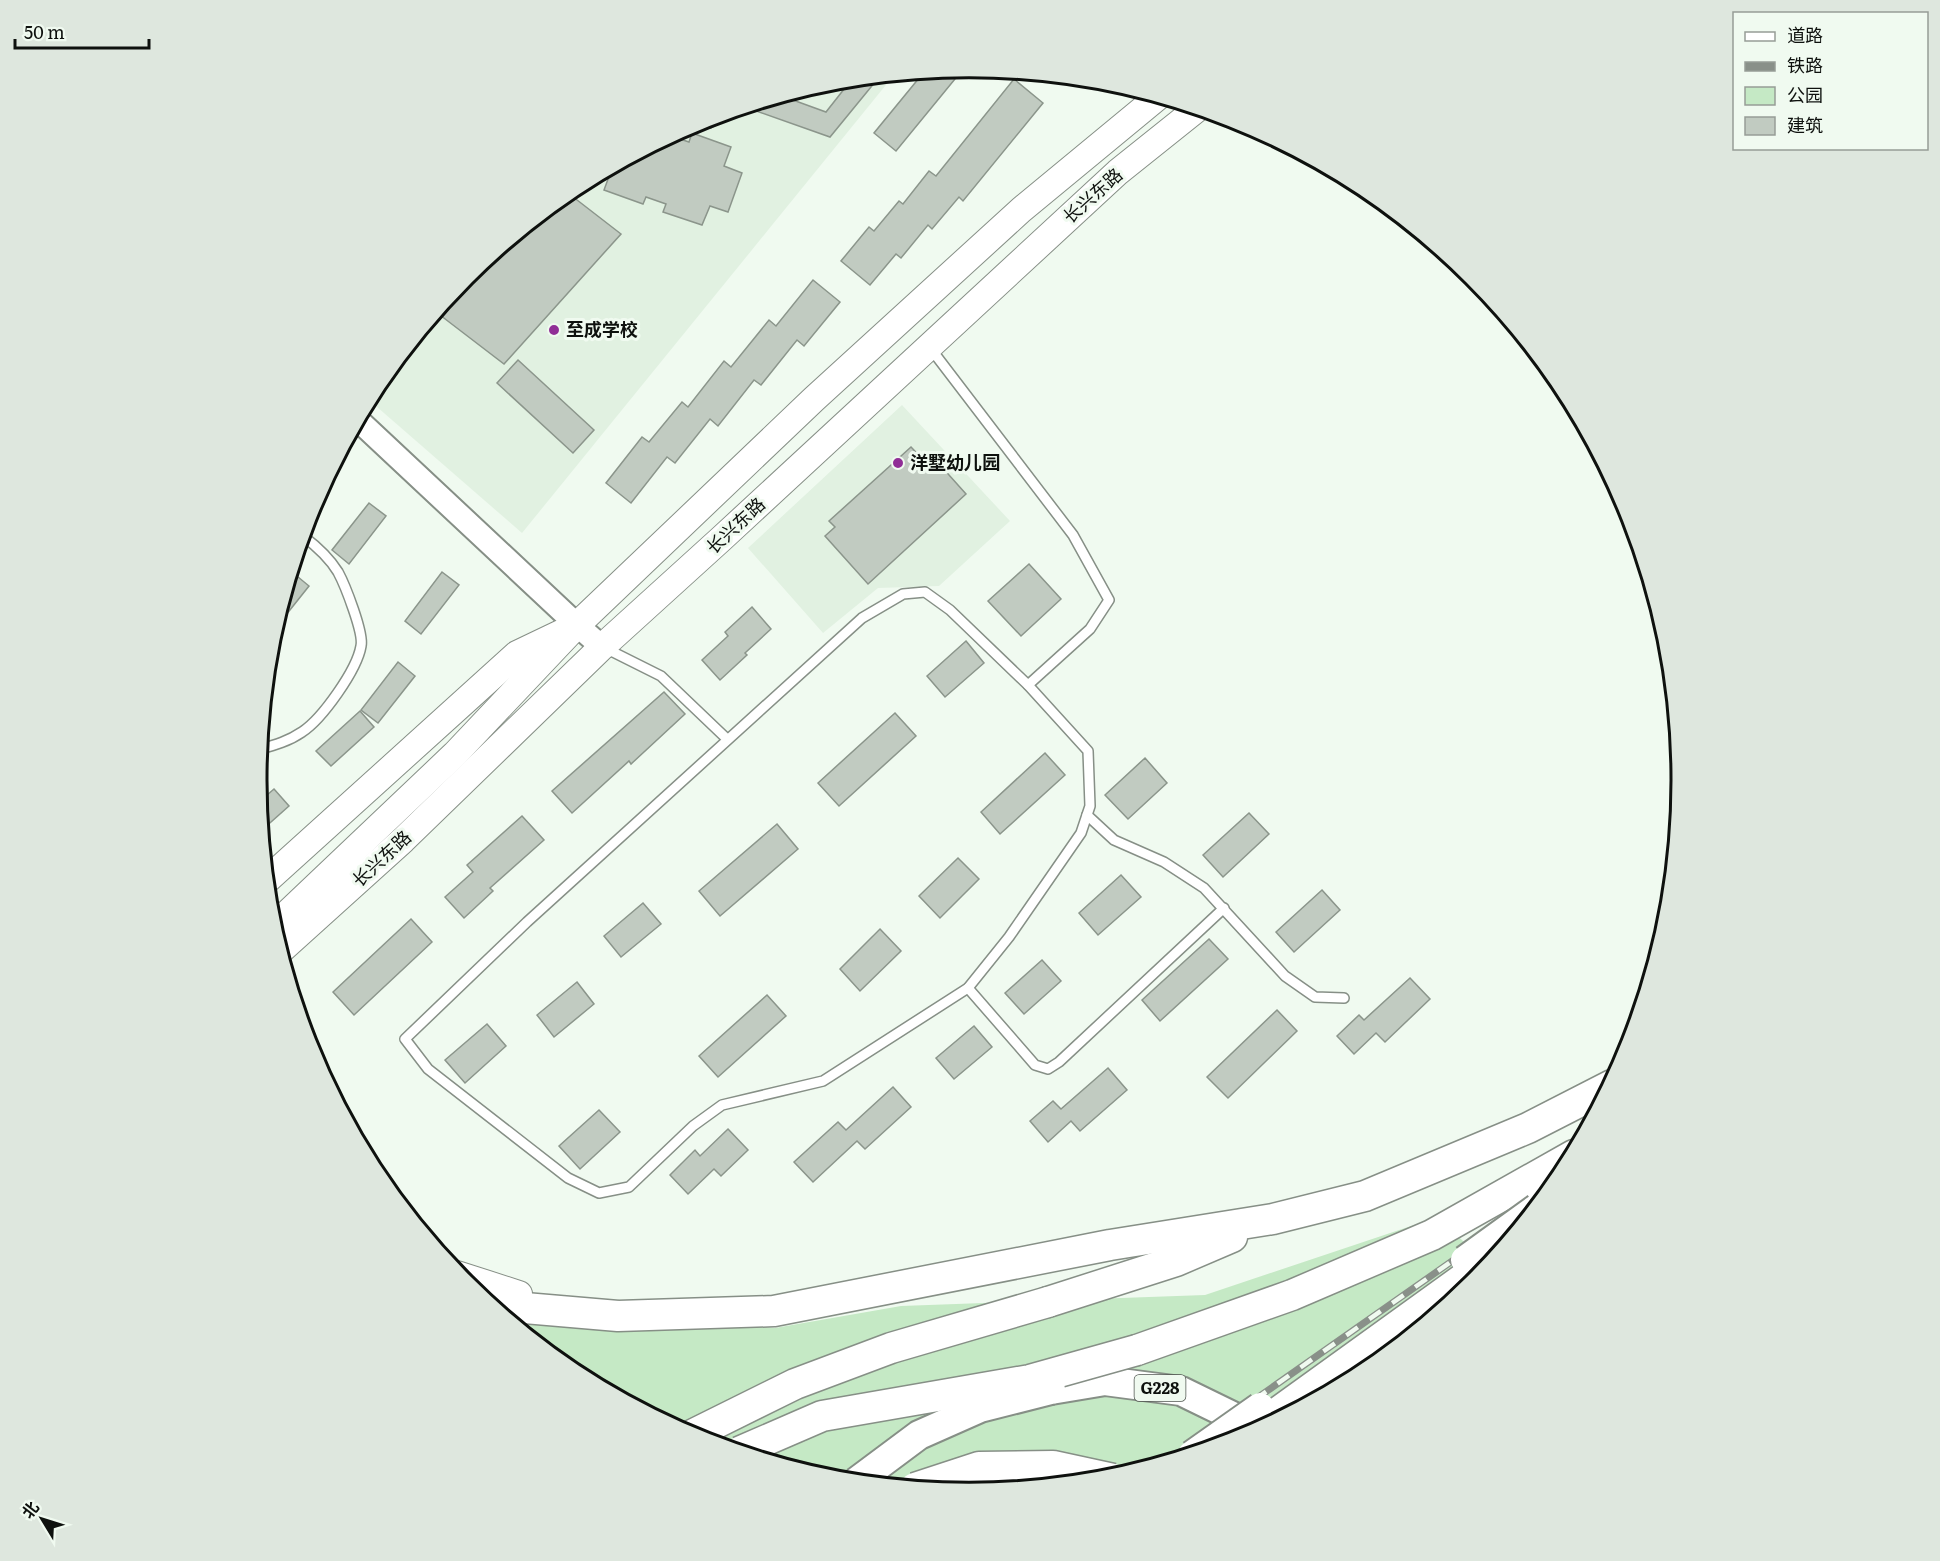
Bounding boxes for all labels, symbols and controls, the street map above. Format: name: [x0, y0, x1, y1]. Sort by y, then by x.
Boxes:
scale bar: [15, 12, 148, 50]
legend: [1733, 12, 1928, 150]
text: 50 m: [24, 18, 65, 45]
text: 道路: [1787, 21, 1823, 48]
text: 铁路: [1787, 51, 1823, 78]
text: 公园: [1787, 81, 1823, 108]
text: 建筑: [1787, 111, 1823, 138]
street label: 长兴东路: [1056, 161, 1128, 229]
place label: 至成学校: [566, 315, 638, 342]
marker: 至成学校: [547, 323, 561, 337]
place label: 洋墅幼儿园: [910, 448, 1000, 475]
marker: 洋墅幼儿园: [891, 456, 905, 470]
street label: 长兴东路: [699, 490, 771, 559]
street label: 长兴东路: [345, 823, 417, 892]
road number: G228: [1134, 1375, 1186, 1401]
north arrow: [12, 1489, 72, 1549]
text: 北: [15, 1495, 44, 1523]

